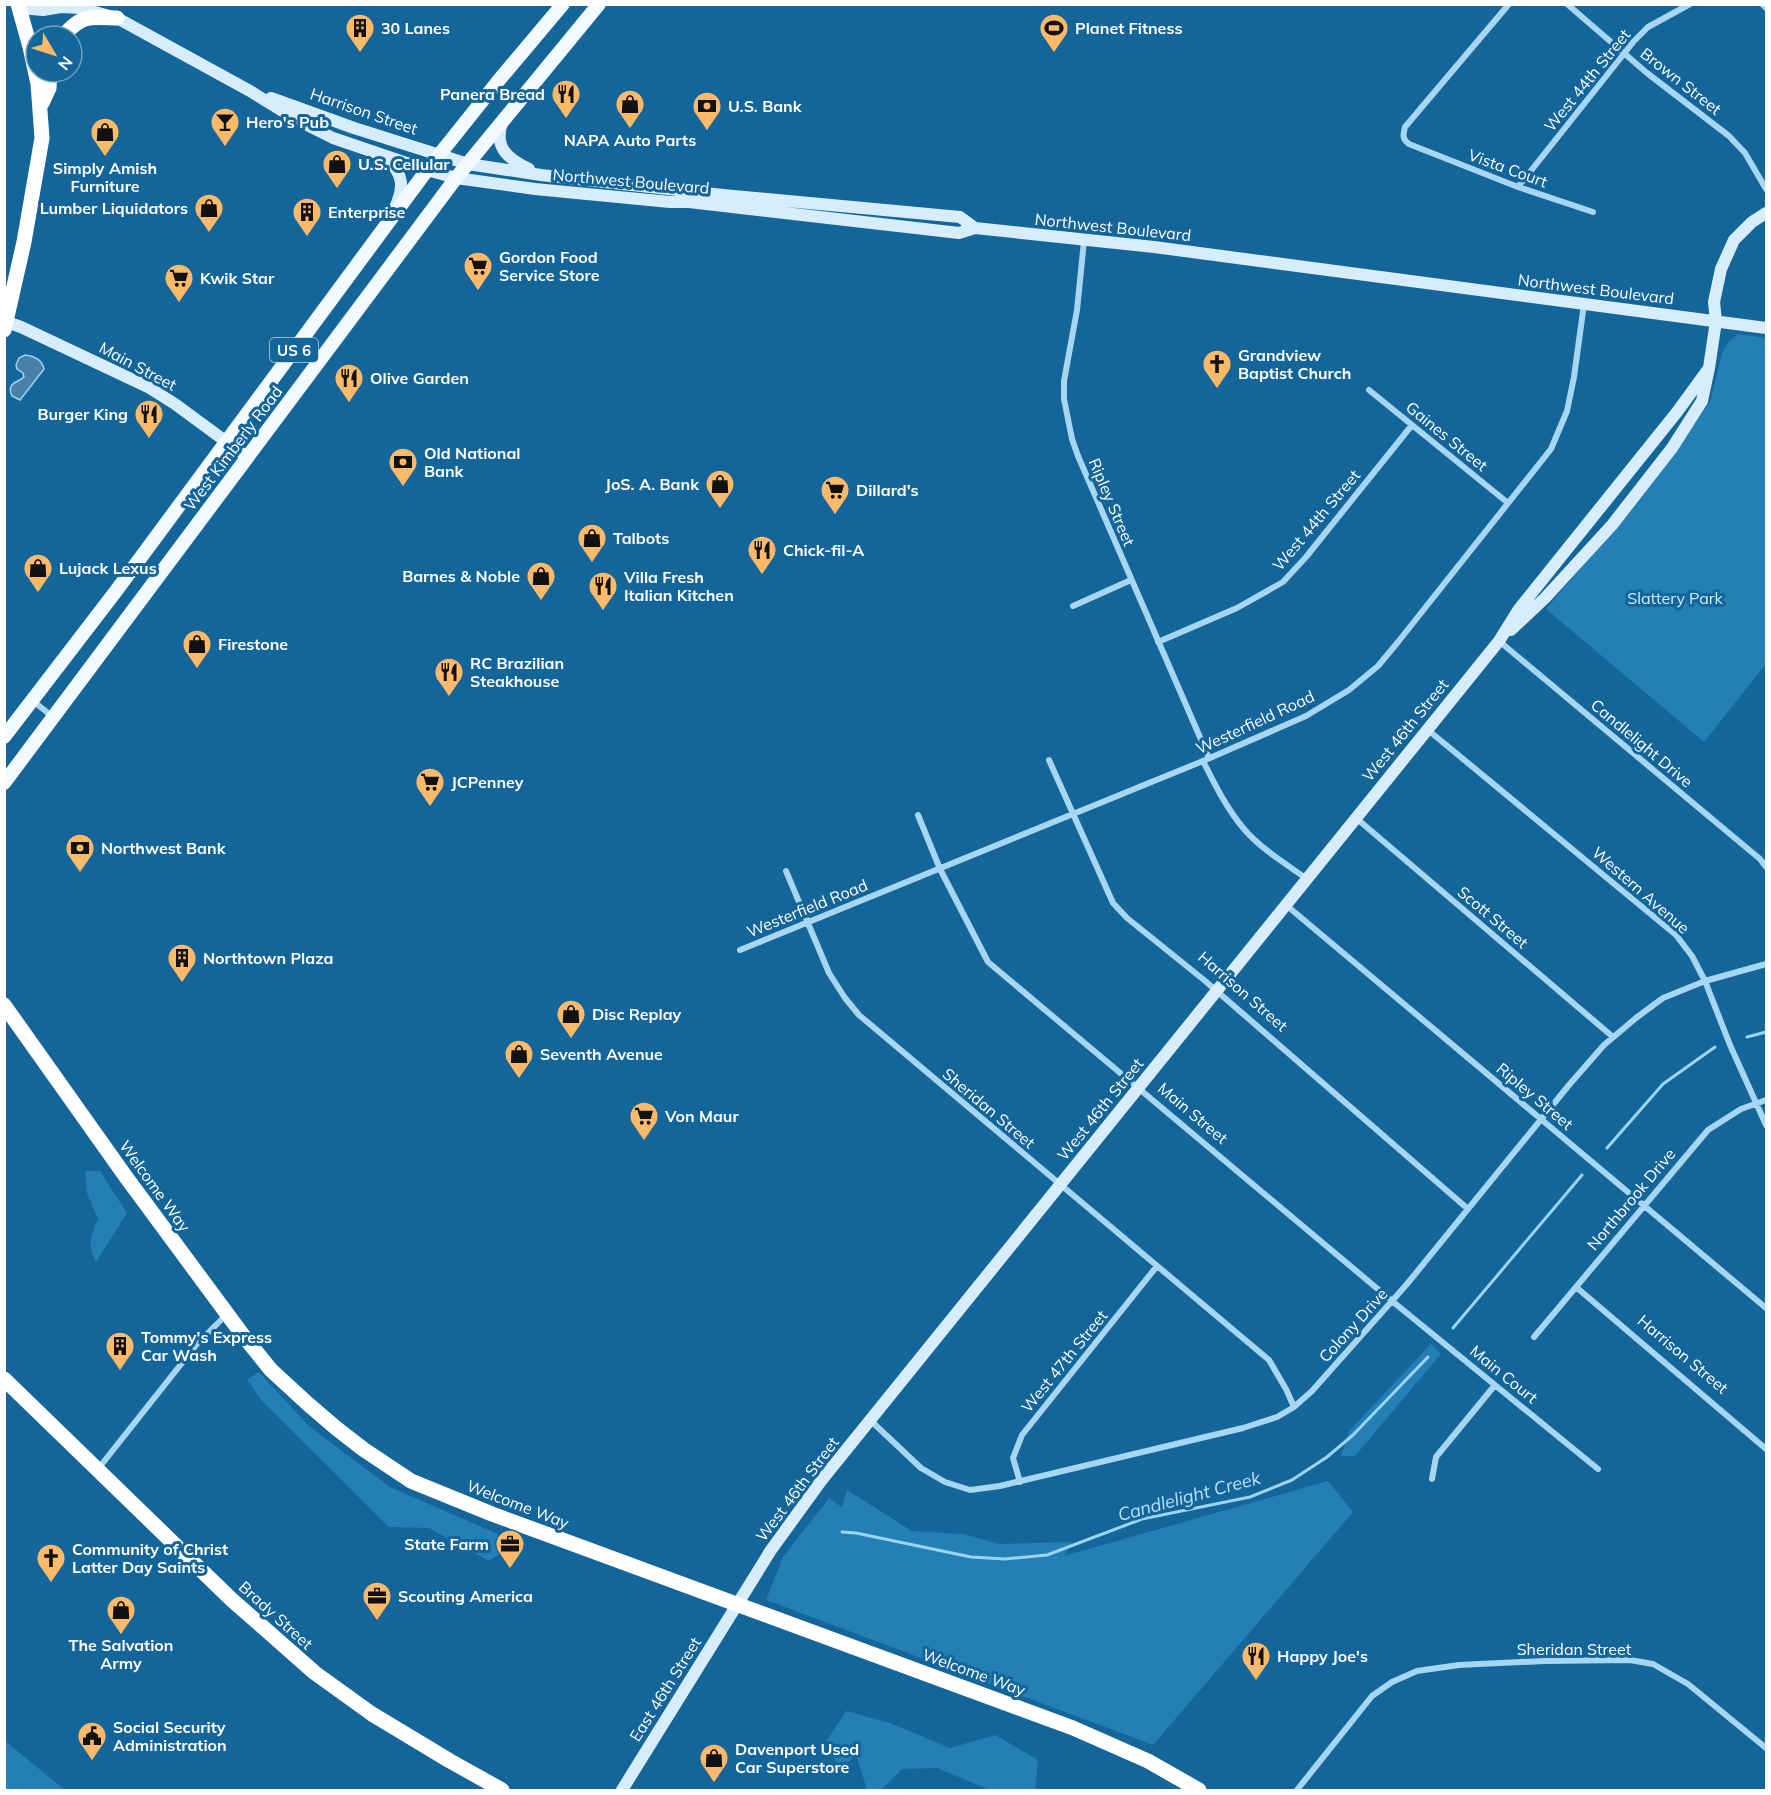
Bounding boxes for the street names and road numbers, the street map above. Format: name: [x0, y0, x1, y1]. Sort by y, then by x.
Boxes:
street label: West 44th Street: [1540, 25, 1635, 135]
street label: Brown Street: [1637, 43, 1726, 119]
street label: Harrison Street: [308, 83, 421, 139]
street label: Vista Court: [1466, 144, 1551, 192]
street label: Northwest Boulevard: [552, 164, 710, 198]
street label: Northwest Boulevard: [1034, 209, 1192, 245]
street label: Northwest Boulevard: [1517, 269, 1675, 309]
street label: Main Street: [96, 337, 181, 395]
road number: US 6: [270, 338, 318, 362]
street label: West Kimberly Road: [180, 382, 286, 514]
street label: Gaines Street: [1402, 397, 1492, 475]
street label: Ripley Street: [1084, 455, 1140, 549]
street label: West 44th Street: [1268, 465, 1364, 575]
street label: West 46th Street: [1358, 675, 1453, 785]
street label: Westerfield Road: [1193, 686, 1317, 758]
street label: Candlelight Drive: [1587, 695, 1697, 791]
street label: Western Avenue: [1588, 842, 1694, 938]
street label: Westerfield Road: [744, 875, 870, 941]
street label: Scott Street: [1454, 882, 1533, 953]
street label: Harrison Street: [1194, 947, 1292, 1036]
street label: West 46th Street: [1053, 1054, 1148, 1164]
street label: Ripley Street: [1493, 1058, 1578, 1134]
street label: Sheridan Street: [939, 1063, 1040, 1153]
street label: Main Street: [1154, 1078, 1232, 1148]
street label: Welcome Way: [115, 1136, 195, 1236]
street label: Northbrook Drive: [1583, 1144, 1679, 1254]
street label: Colony Drive: [1314, 1284, 1392, 1366]
street label: West 47th Street: [1017, 1306, 1112, 1416]
street label: Harrison Street: [1634, 1310, 1733, 1398]
street label: Main Court: [1466, 1341, 1542, 1408]
street label: West 46th Street: [751, 1432, 843, 1545]
street label: Welcome Way: [464, 1475, 572, 1533]
street label: Brady Street: [235, 1577, 317, 1654]
street label: East 46th Street: [625, 1633, 705, 1745]
street label: Sheridan Street: [1517, 1639, 1632, 1659]
street label: Welcome Way: [920, 1644, 1029, 1700]

